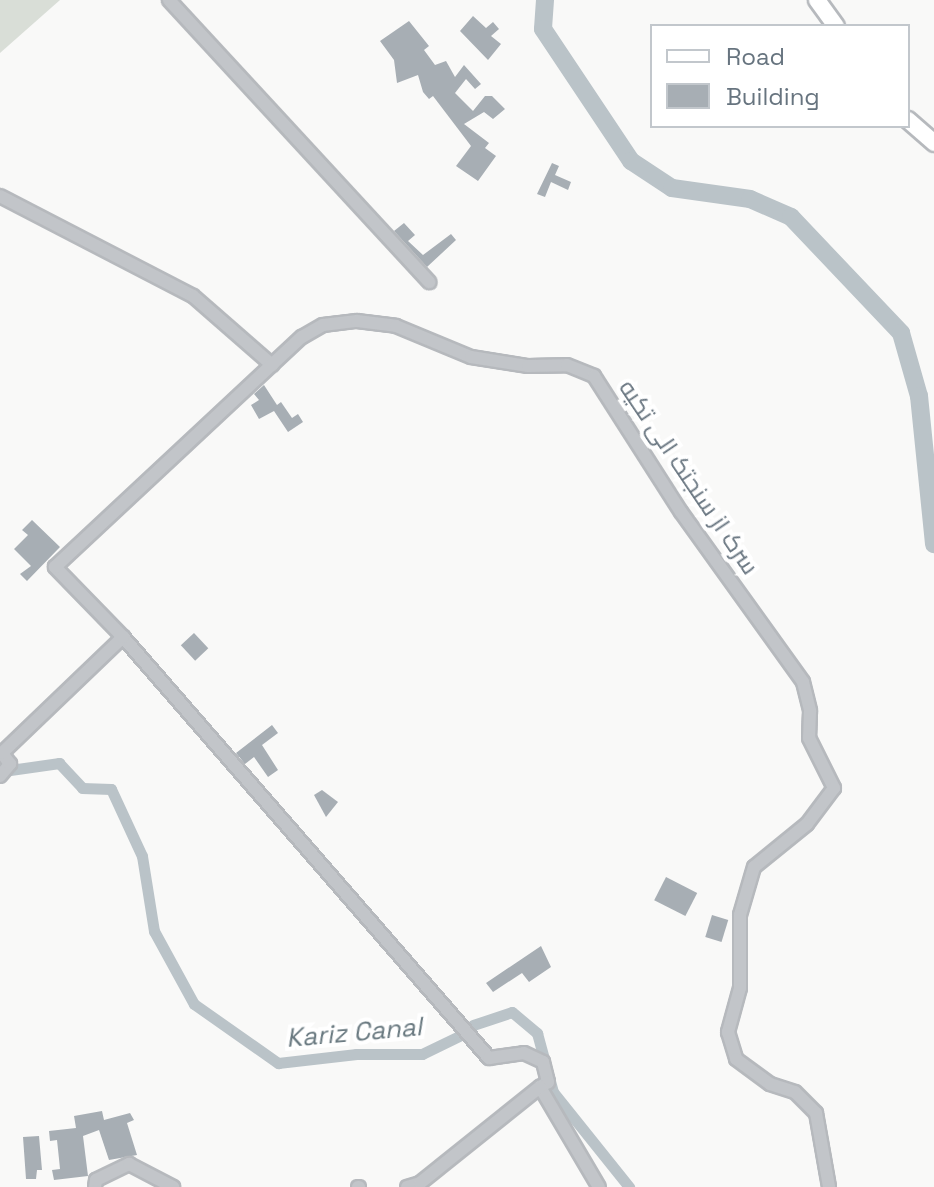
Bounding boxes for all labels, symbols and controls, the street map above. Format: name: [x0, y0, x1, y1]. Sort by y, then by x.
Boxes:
legend: [650, 24, 910, 128]
text: Road: [726, 41, 785, 72]
text: Building: [726, 81, 820, 112]
street label: سرک از سنجتک الی تکیه: [613, 374, 765, 580]
water label: Kariz Canal: [285, 1012, 423, 1054]

